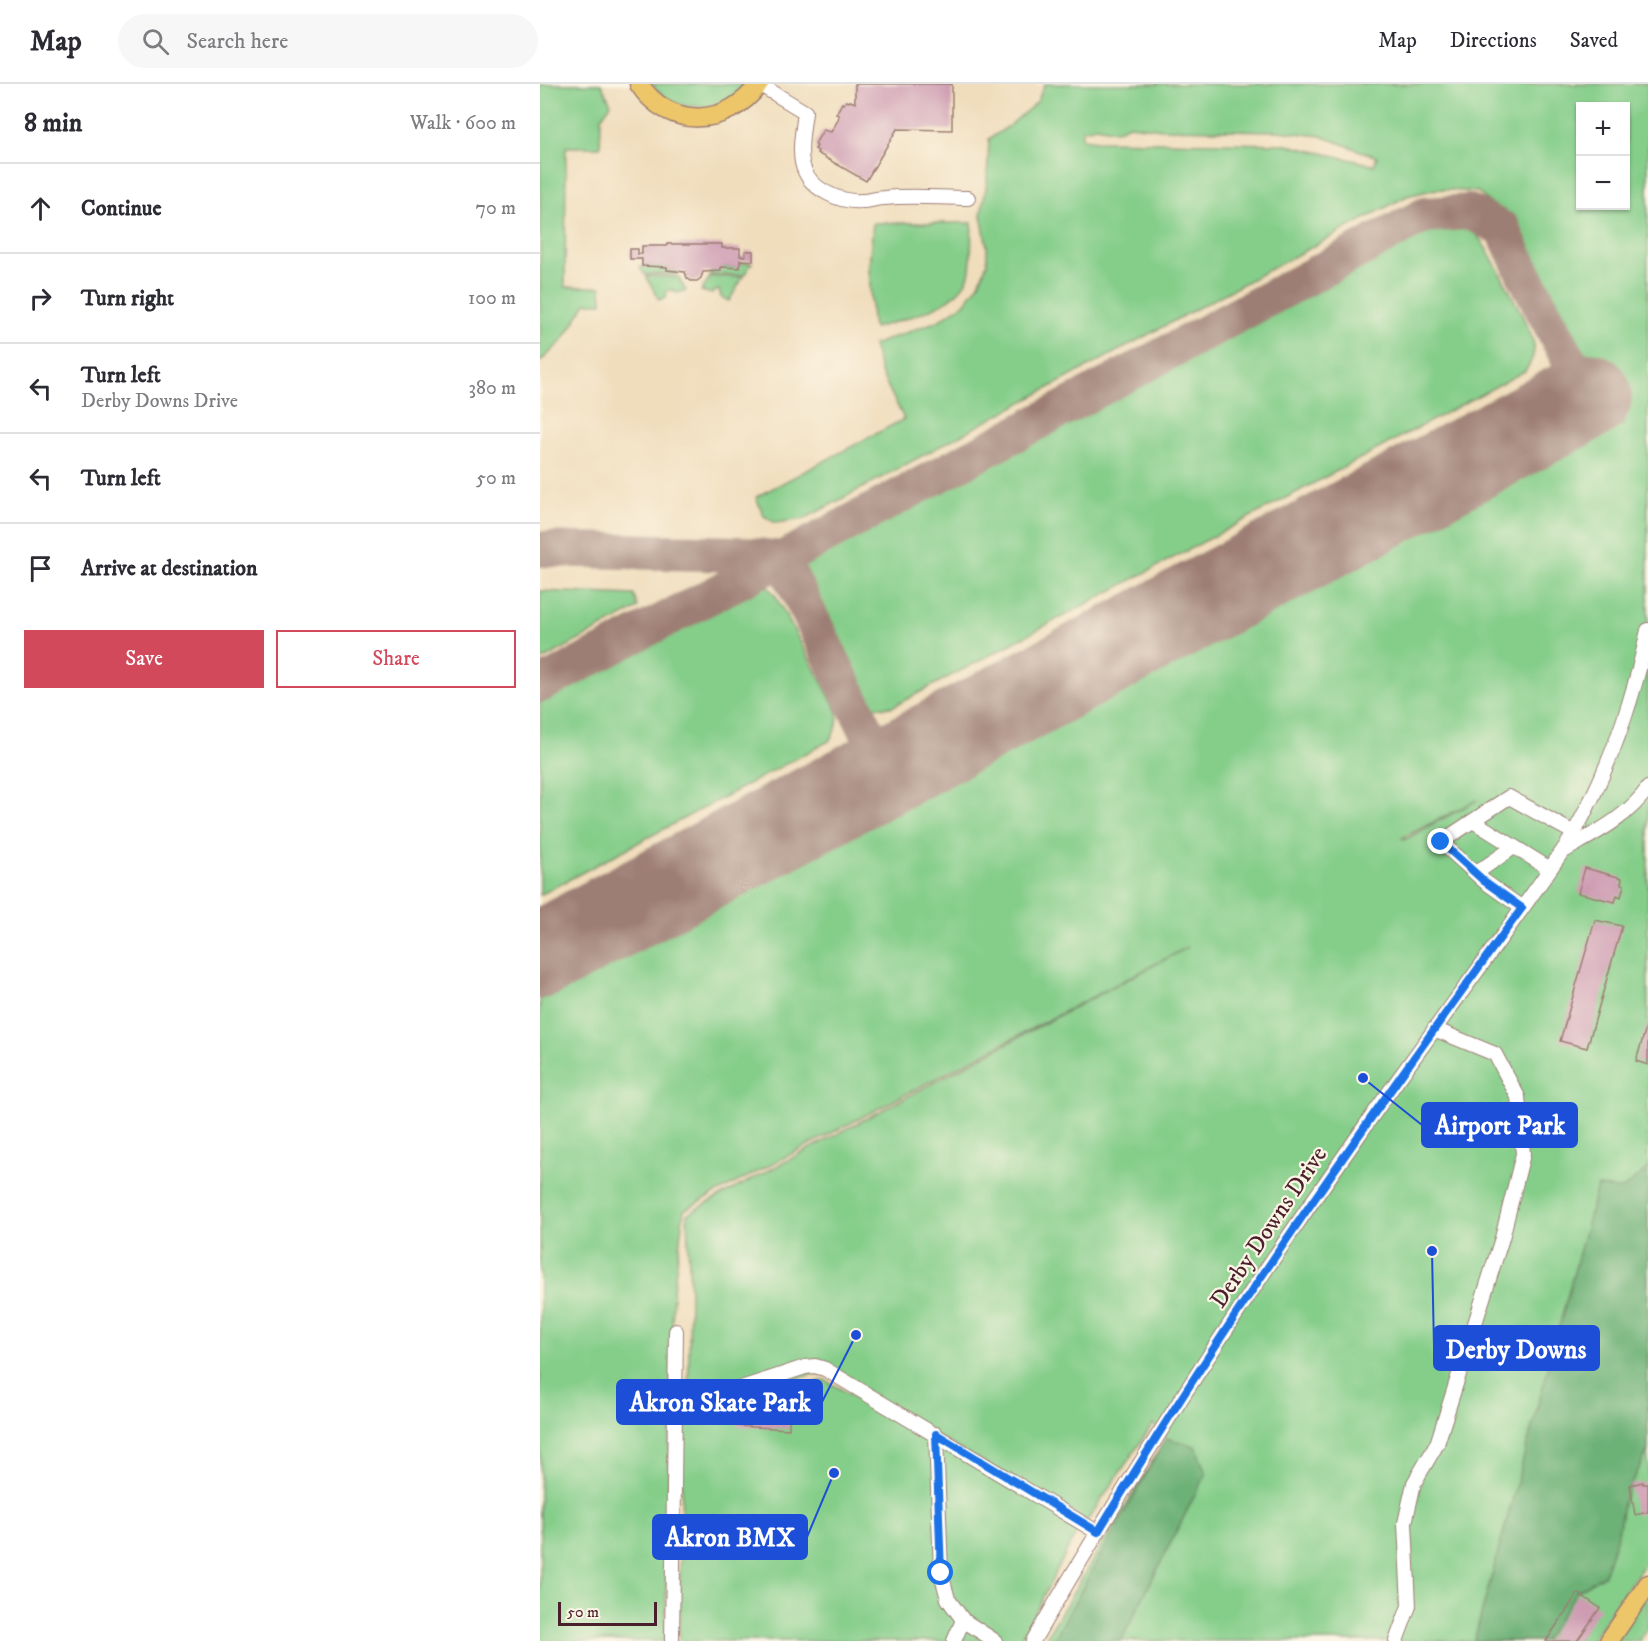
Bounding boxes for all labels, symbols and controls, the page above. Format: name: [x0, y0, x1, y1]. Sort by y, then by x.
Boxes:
search box: [118, 14, 538, 68]
text: Map: [30, 24, 82, 59]
icon: search: [139, 25, 172, 58]
text: Search here: [187, 28, 288, 55]
text: Map: [1378, 28, 1417, 54]
text: Directions: [1450, 28, 1537, 54]
text: Saved: [1570, 28, 1618, 54]
map controls: [1576, 102, 1630, 210]
button: +: [1576, 102, 1630, 156]
text: 8 min: [24, 107, 82, 140]
text: Walk · 600 m: [410, 111, 516, 136]
button: −: [1576, 156, 1630, 210]
icon: ahead: [24, 192, 57, 225]
text: Continue: [81, 195, 162, 222]
text: 70 m: [475, 196, 516, 221]
icon: right: [24, 282, 57, 315]
text: Turn right: [81, 285, 174, 312]
text: 100 m: [468, 286, 516, 311]
text: Turn left: [81, 362, 161, 389]
icon: left: [24, 372, 57, 405]
text: 380 m: [468, 376, 516, 401]
text: Derby Downs Drive: [81, 389, 238, 414]
icon: left: [24, 462, 57, 495]
text: Turn left: [81, 465, 161, 492]
text: 50 m: [476, 466, 516, 491]
icon: arrive: [24, 552, 57, 585]
text: Arrive at destination: [81, 555, 258, 582]
button: Save: [24, 630, 264, 688]
button: Share: [276, 630, 516, 688]
route end: [1427, 828, 1453, 854]
callout: Airport Park: [1422, 1103, 1577, 1147]
text: Airport Park: [1434, 1110, 1566, 1143]
street label: Derby Downs Drive: [1204, 1141, 1334, 1314]
callout: Derby Downs: [1434, 1326, 1599, 1370]
text: Derby Downs: [1446, 1334, 1587, 1367]
callout: Akron Skate Park: [617, 1380, 822, 1424]
text: Akron Skate Park: [628, 1387, 812, 1420]
callout: Akron BMX: [653, 1515, 807, 1559]
text: Akron BMX: [664, 1522, 795, 1555]
route start: [927, 1559, 953, 1585]
scale bar: [558, 1599, 657, 1626]
text: 50 m: [567, 1602, 599, 1622]

